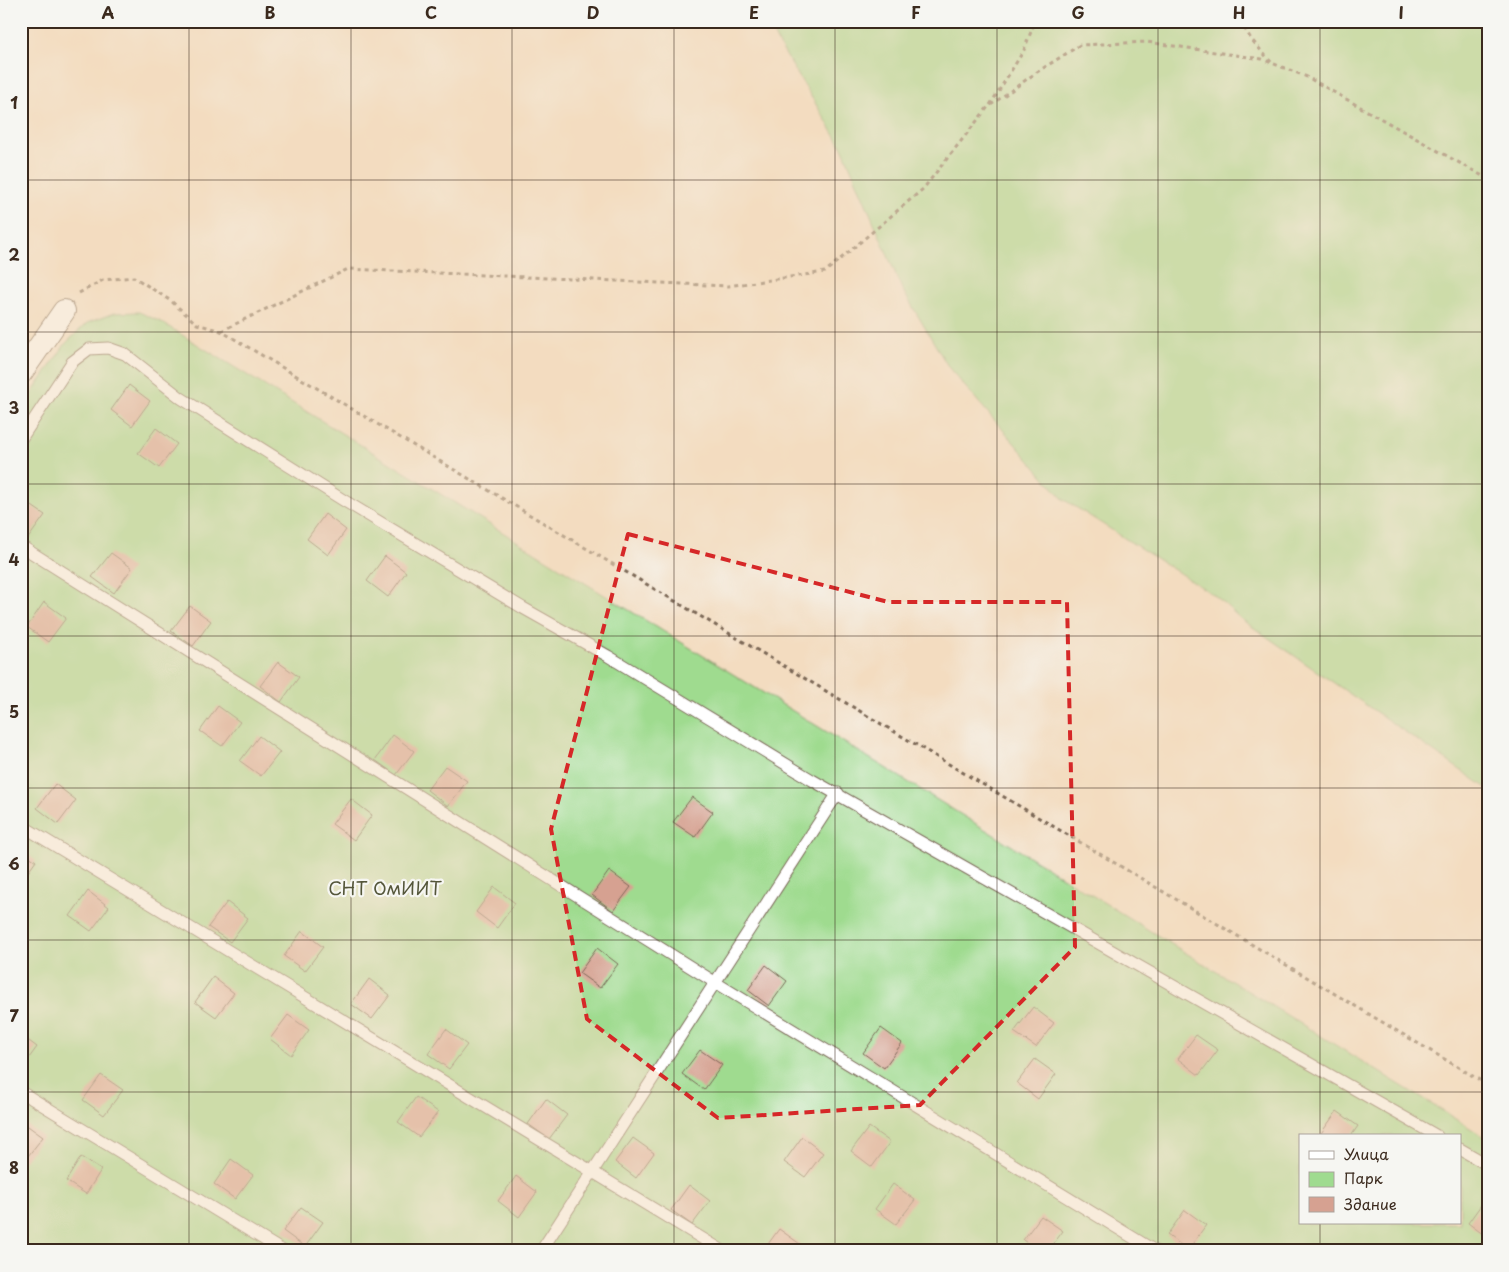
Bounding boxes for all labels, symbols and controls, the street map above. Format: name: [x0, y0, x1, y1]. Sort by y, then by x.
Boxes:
text: A: [102, 0, 115, 24]
text: B: [265, 0, 276, 24]
text: C: [425, 0, 437, 24]
text: D: [587, 0, 599, 24]
text: E: [749, 0, 759, 24]
text: F: [911, 0, 921, 24]
text: G: [1071, 0, 1085, 24]
text: H: [1233, 0, 1245, 24]
text: I: [1398, 0, 1404, 24]
text: 1: [10, 90, 18, 114]
text: 2: [8, 242, 20, 266]
text: 3: [9, 395, 19, 419]
text: 4: [9, 547, 20, 571]
text: 5: [9, 699, 19, 723]
text: 6: [8, 851, 20, 875]
park label: СНТ ОмИИТ: [328, 874, 443, 901]
text: 7: [9, 1003, 19, 1027]
legend: [1299, 1134, 1462, 1224]
text: Улица: [1344, 1142, 1389, 1165]
text: 8: [9, 1155, 19, 1179]
text: Парк: [1344, 1166, 1383, 1189]
text: Здание: [1344, 1192, 1397, 1215]

